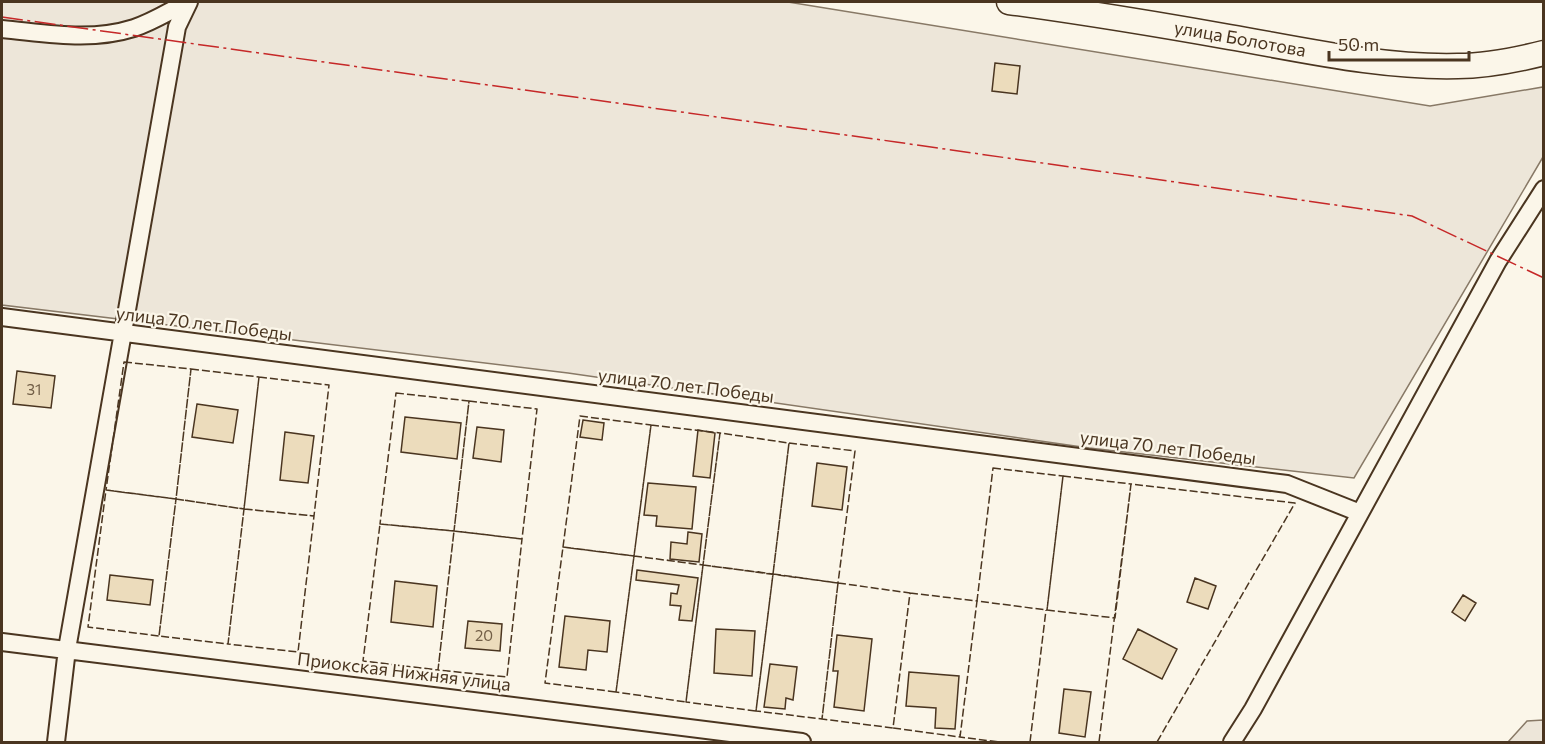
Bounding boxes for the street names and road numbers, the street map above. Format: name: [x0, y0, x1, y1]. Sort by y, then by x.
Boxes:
street label: улица Болотова: [1173, 16, 1308, 61]
street label: улица 70 лет Победы: [115, 301, 293, 345]
street label: улица 70 лет Победы: [597, 363, 775, 407]
street label: улица 70 лет Победы: [1079, 425, 1257, 469]
street label: Приокская Нижняя улица: [296, 647, 512, 695]

